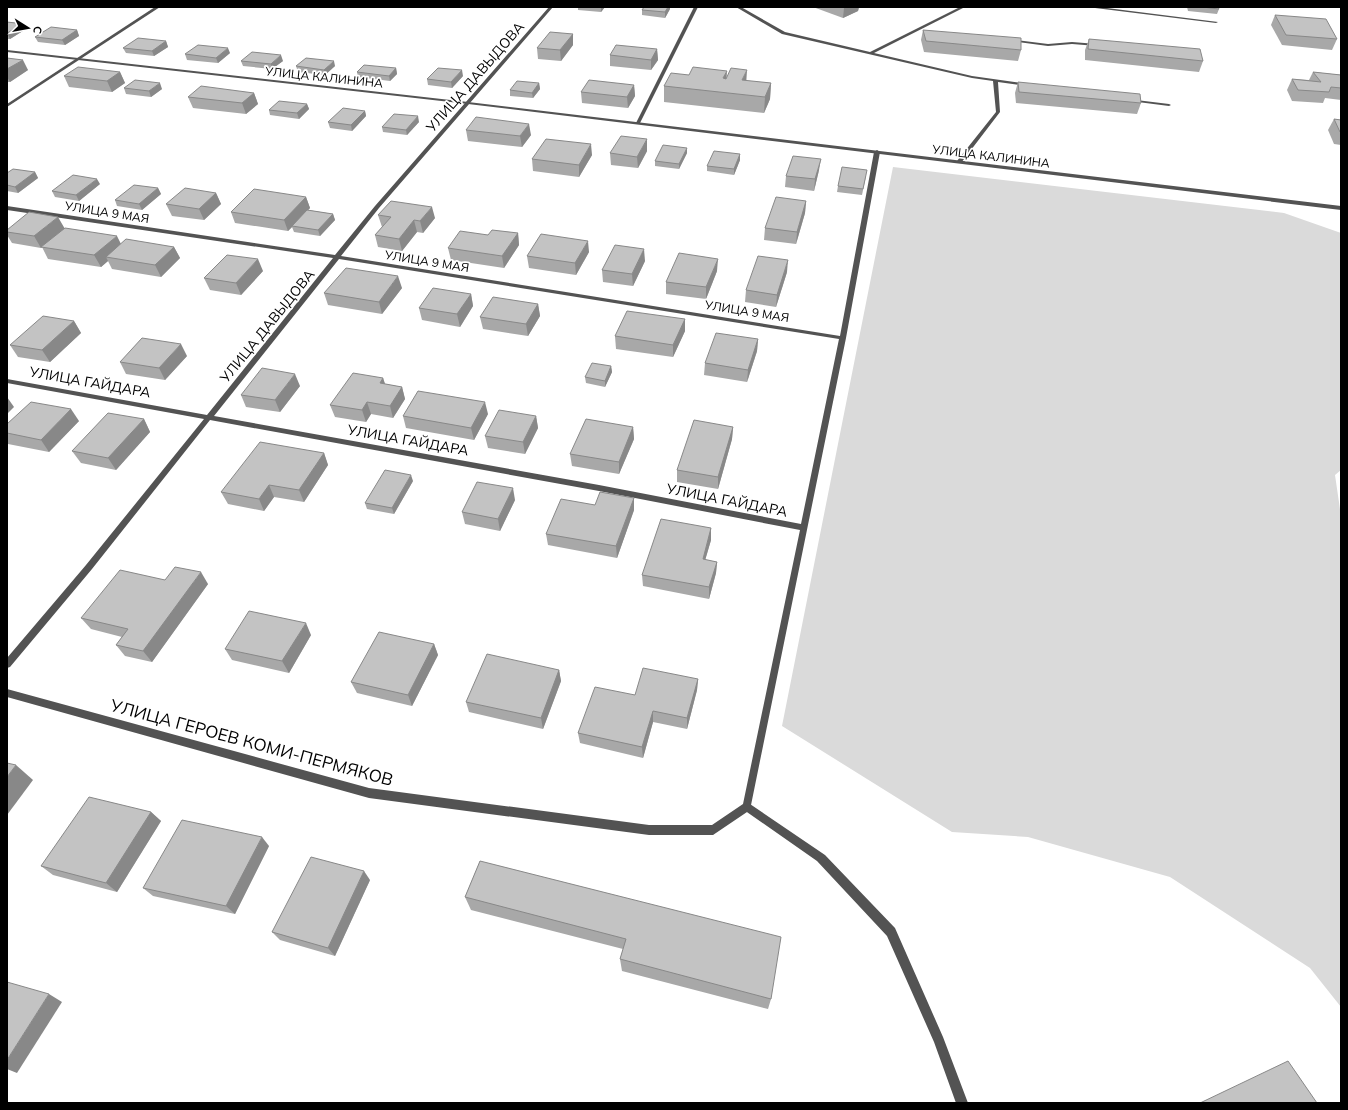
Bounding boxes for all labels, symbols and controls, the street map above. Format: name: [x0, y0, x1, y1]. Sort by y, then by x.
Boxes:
north arrow: [8, 8, 48, 48]
street label: УЛИЦА ДАВЫДОВА: [421, 18, 528, 137]
text: С: [30, 25, 45, 35]
street label: УЛИЦА КАЛИНИНА: [263, 63, 384, 91]
street label: УЛИЦА КАЛИНИНА: [930, 141, 1051, 171]
street label: УЛИЦА 9 МАЯ: [63, 198, 150, 226]
street label: УЛИЦА 9 МАЯ: [383, 247, 470, 275]
street label: УЛИЦА ДАВЫДОВА: [215, 265, 319, 387]
street label: УЛИЦА 9 МАЯ: [703, 297, 790, 325]
street label: УЛИЦА ГАЙДАРА: [27, 362, 153, 402]
street label: УЛИЦА ГАЙДАРА: [345, 420, 471, 460]
street label: УЛИЦА ГАЙДАРА: [664, 479, 790, 521]
street label: УЛИЦА ГЕРОЕВ КОМИ-ПЕРМЯКОВ: [107, 694, 396, 790]

